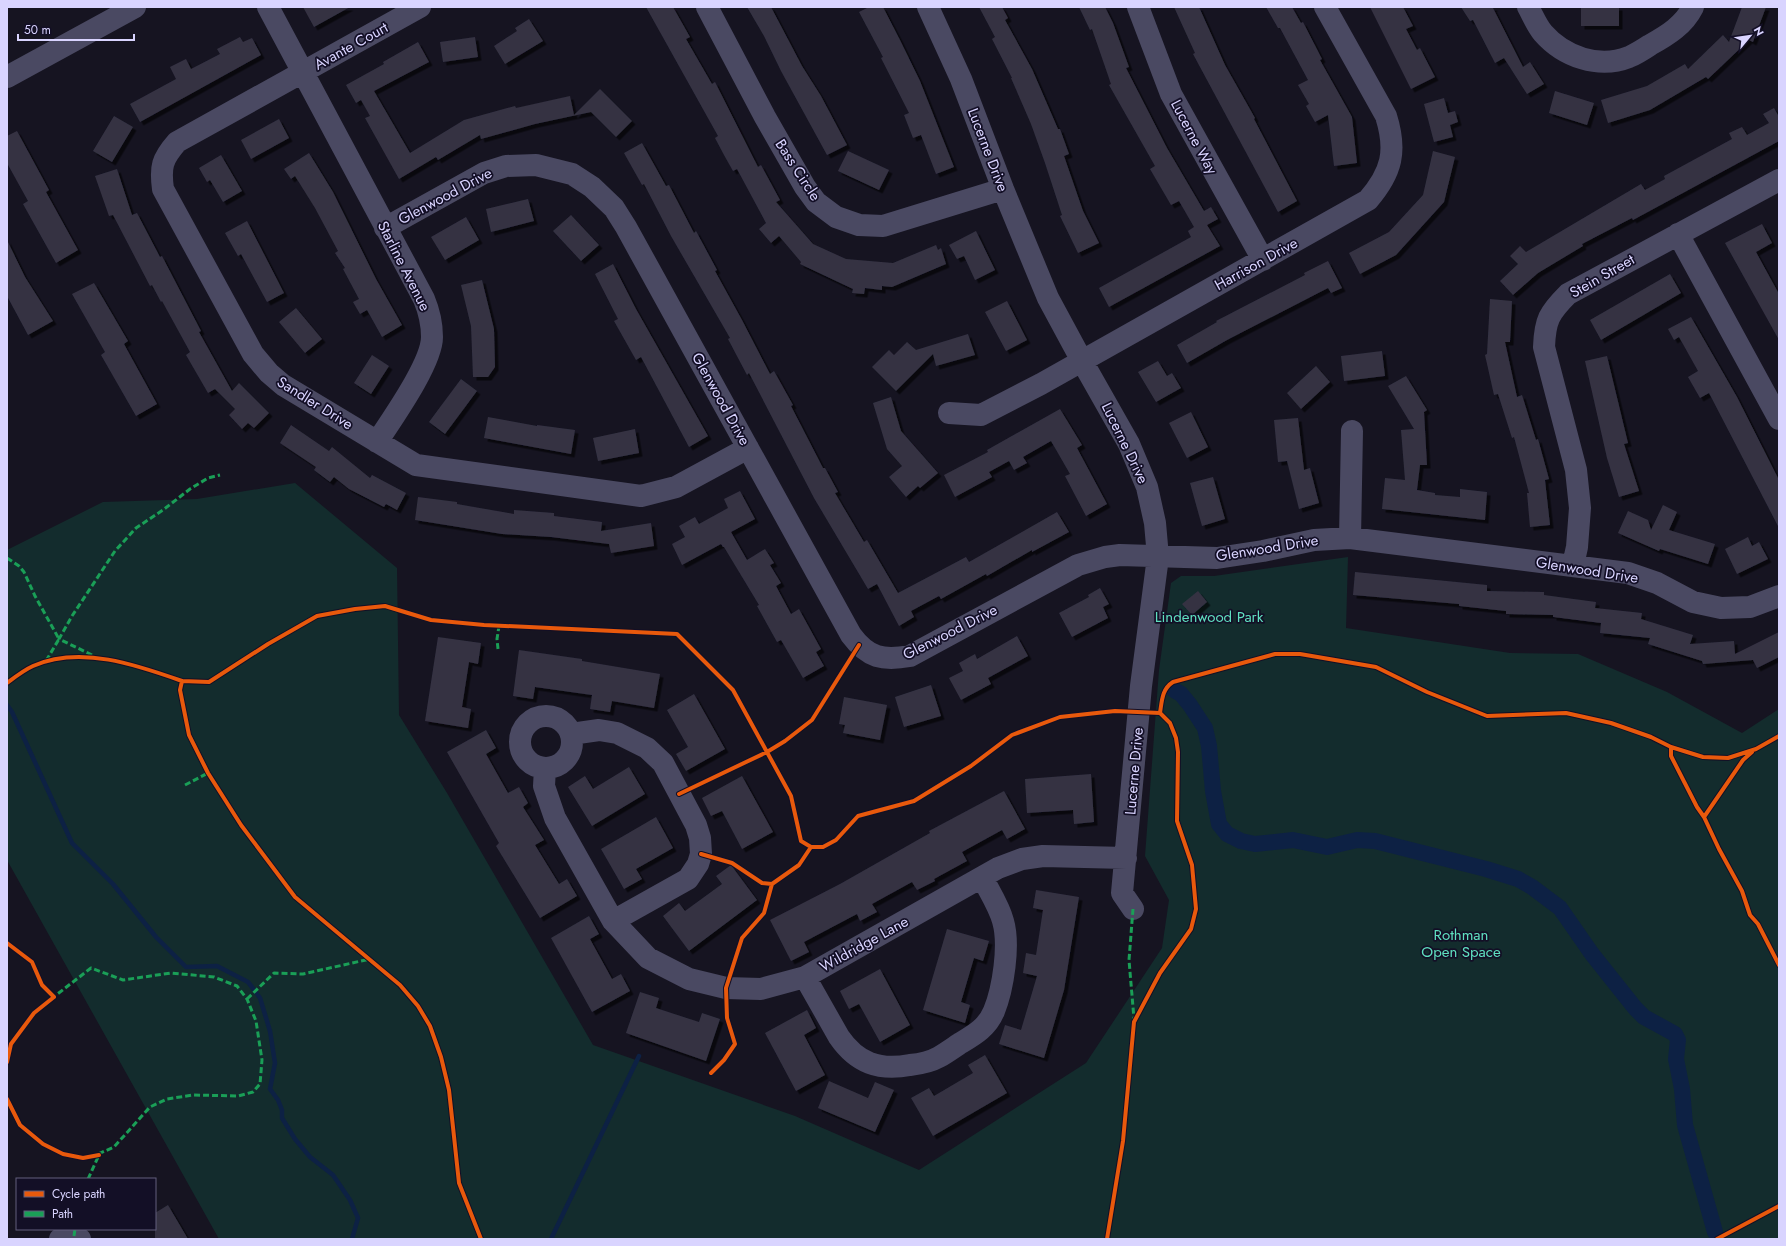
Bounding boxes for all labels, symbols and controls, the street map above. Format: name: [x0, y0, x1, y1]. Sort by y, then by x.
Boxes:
scale bar: [18, 16, 134, 42]
street label: Avante Court: [310, 16, 392, 75]
north arrow: [1730, 16, 1770, 56]
text: 50 m: [24, 21, 51, 39]
text: N: [1750, 23, 1768, 39]
street label: Lucerne Way: [1165, 96, 1223, 179]
street label: Lucerne Drive: [962, 105, 1014, 195]
street label: Bass Circle: [770, 135, 826, 205]
street label: Glenwood Drive: [394, 162, 496, 230]
street label: Starline Avenue: [372, 217, 436, 315]
street label: Harrison Drive: [1210, 232, 1302, 296]
street label: Stein Street: [1565, 248, 1639, 303]
street label: Glenwood Drive: [686, 348, 756, 450]
street label: Sandler Drive: [273, 371, 358, 435]
street label: Lucerne Drive: [1096, 399, 1154, 488]
street label: Glenwood Drive: [1214, 529, 1320, 567]
street label: Glenwood Drive: [1534, 551, 1640, 589]
street label: Glenwood Drive: [899, 599, 1001, 665]
park label: Lindenwood Park: [1155, 606, 1264, 628]
street label: Lucerne Drive: [1119, 726, 1149, 816]
street label: Wildridge Lane: [816, 910, 913, 978]
park label: Rothman Open Space: [1421, 924, 1501, 963]
legend: [16, 1178, 156, 1230]
text: Cycle path: [52, 1185, 105, 1203]
text: Path: [52, 1205, 73, 1223]

